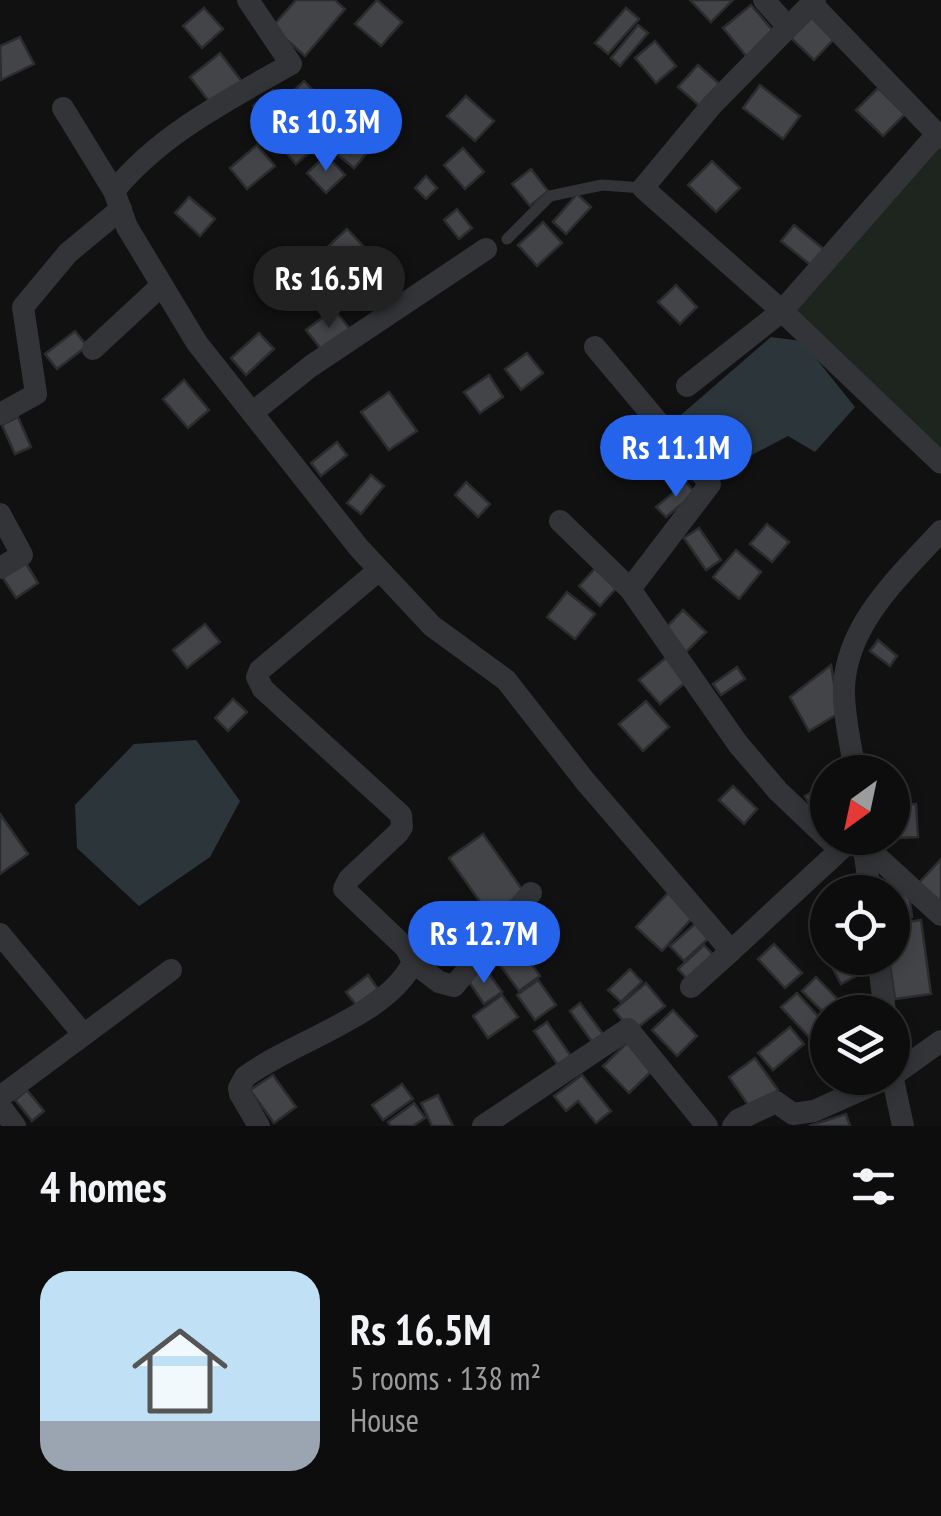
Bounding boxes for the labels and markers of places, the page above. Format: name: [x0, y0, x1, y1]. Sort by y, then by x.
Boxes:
pin: Rs 10.3M: [223, 89, 429, 174]
pin: Rs 16.5M: [226, 246, 432, 331]
pin: Rs 11.1M: [573, 415, 779, 500]
pin: Rs 12.7M: [381, 901, 587, 986]

